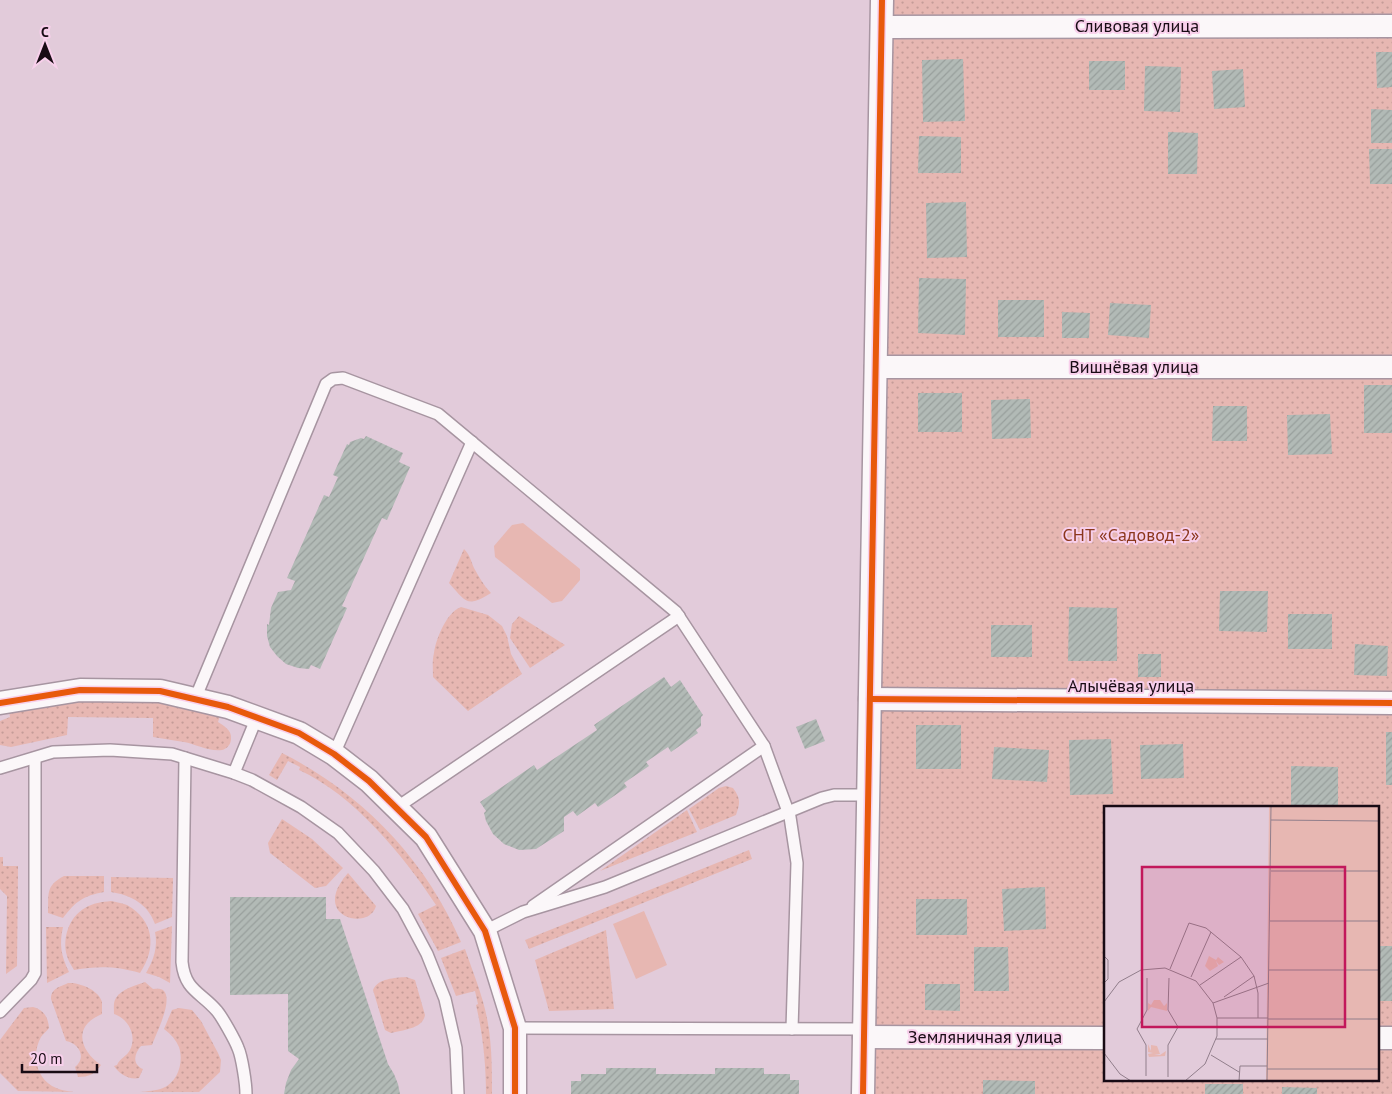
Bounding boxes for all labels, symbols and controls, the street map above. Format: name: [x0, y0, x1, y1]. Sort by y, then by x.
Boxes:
street label: Сливовая улица: [1075, 14, 1199, 37]
north arrow: [20, 20, 70, 70]
text: С: [41, 23, 49, 41]
street label: Вишнёвая улица: [1069, 355, 1199, 378]
park label: СНТ «Садовод-2»: [1063, 523, 1199, 546]
street label: Алычёвая улица: [1068, 674, 1194, 697]
inset map: [1104, 806, 1380, 1082]
street label: Земляничная улица: [908, 1025, 1062, 1048]
scale bar: [22, 1042, 98, 1074]
text: 20 m: [30, 1049, 63, 1068]

